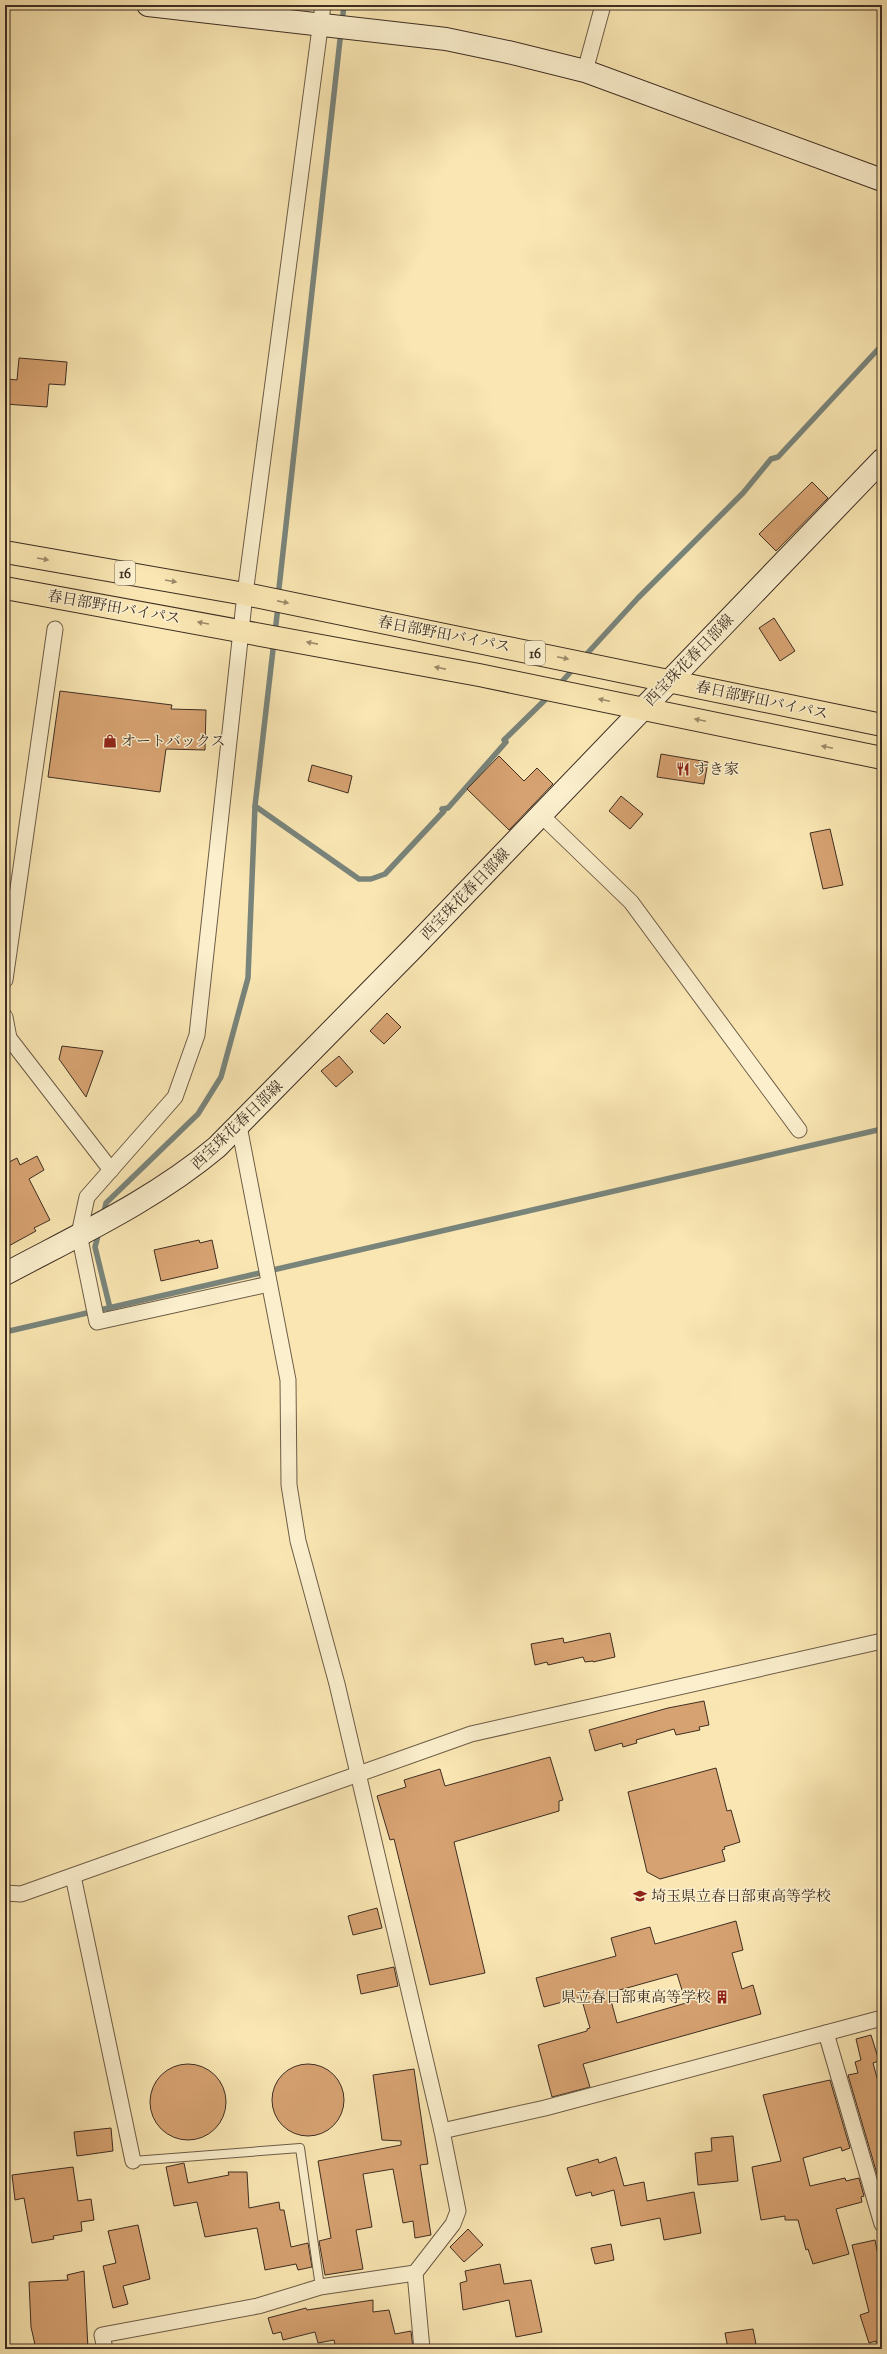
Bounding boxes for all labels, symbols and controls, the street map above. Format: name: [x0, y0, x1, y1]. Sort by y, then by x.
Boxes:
one-way arrow: [37, 556, 50, 562]
road number: 16: [115, 561, 135, 585]
one-way arrow: [165, 578, 178, 584]
street label: 春日部野田バイパス: [46, 586, 182, 631]
one-way arrow: [277, 599, 289, 605]
street label: 西宝珠花春日部線: [641, 611, 739, 712]
street label: 春日部野田バイパス: [376, 612, 512, 659]
one-way arrow: [197, 620, 209, 626]
one-way arrow: [306, 640, 319, 646]
road number: 16: [525, 641, 545, 665]
one-way arrow: [557, 656, 569, 662]
one-way arrow: [434, 664, 446, 670]
street label: 春日部野田バイパス: [694, 677, 830, 726]
one-way arrow: [598, 697, 611, 703]
one-way arrow: [694, 717, 706, 723]
place label: オートバックス: [121, 732, 226, 753]
shop icon: オートバックス: [102, 733, 118, 749]
one-way arrow: [821, 743, 833, 749]
place label: すき家: [694, 760, 739, 781]
restaurant icon: すき家: [675, 761, 691, 777]
street label: 西宝珠花春日部線: [417, 845, 515, 946]
street label: 西宝珠花春日部線: [188, 1077, 289, 1175]
place label: 埼玉県立春日部東高等学校: [651, 1887, 831, 1908]
school or university icon: 埼玉県立春日部東高等学校: [632, 1888, 648, 1904]
place label: 県立春日部東高等学校: [561, 1988, 711, 2009]
building icon: 県立春日部東高等学校: [714, 1989, 730, 2005]

